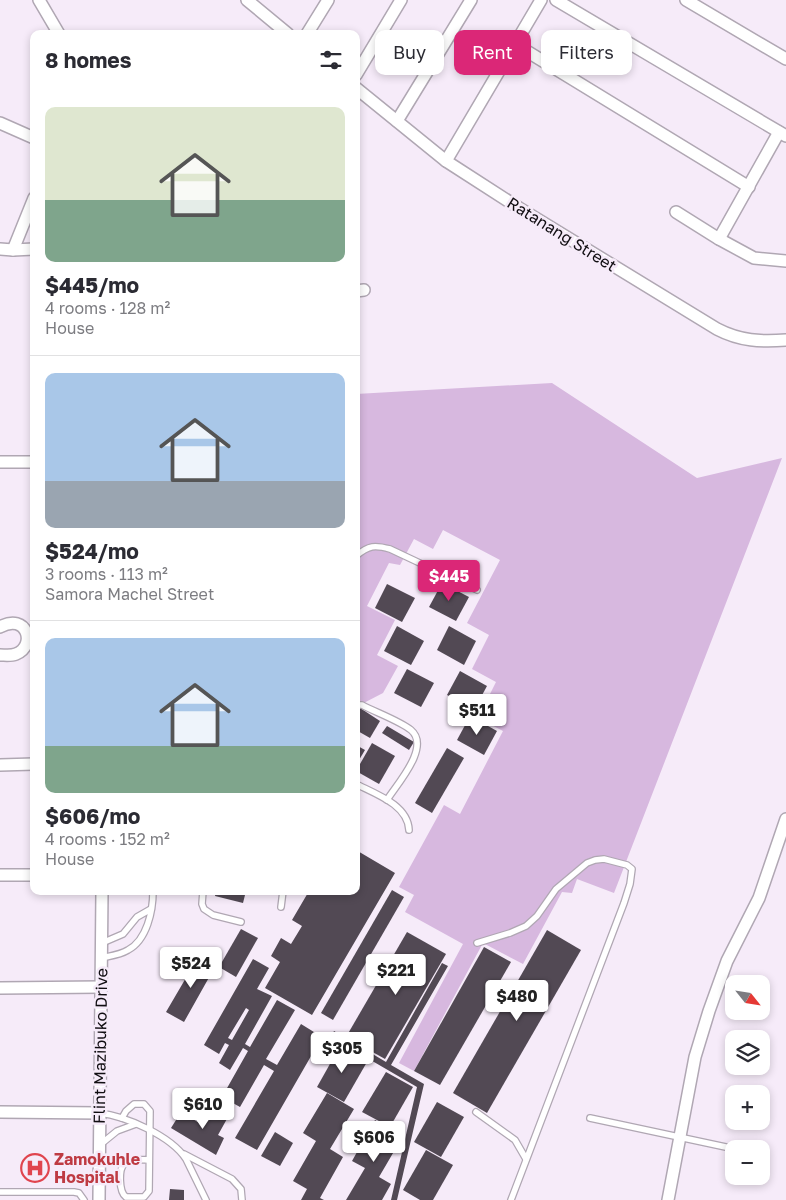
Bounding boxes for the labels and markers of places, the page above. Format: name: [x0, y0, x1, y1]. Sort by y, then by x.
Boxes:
pin: $445: [419, 560, 479, 602]
pin: $511: [447, 694, 507, 736]
pin: $524: [161, 946, 221, 989]
pin: $221: [366, 954, 426, 996]
pin: $480: [487, 980, 547, 1022]
pin: $305: [312, 1032, 372, 1074]
pin: $610: [173, 1088, 233, 1130]
pin: $606: [344, 1120, 404, 1163]
place label: Zamokuhle Hospital: [54, 1149, 140, 1187]
hospital icon: Zamokuhle Hospital: [20, 1153, 50, 1183]

